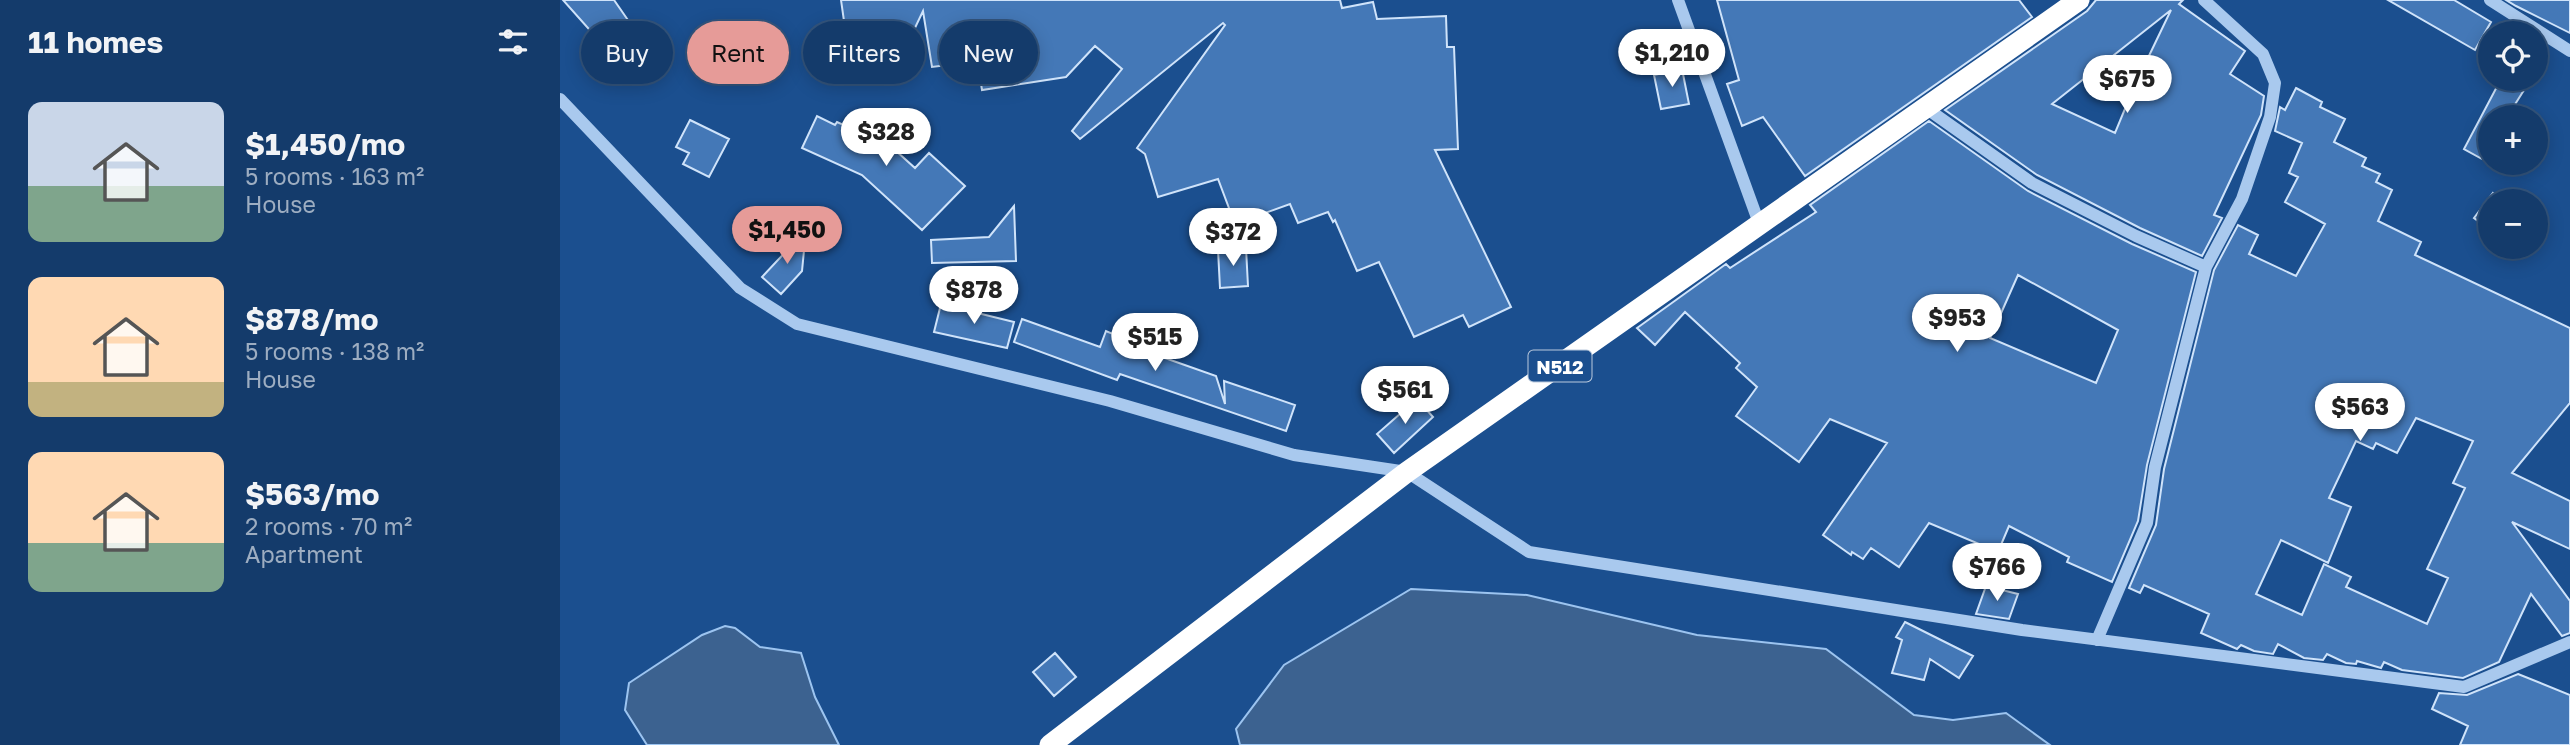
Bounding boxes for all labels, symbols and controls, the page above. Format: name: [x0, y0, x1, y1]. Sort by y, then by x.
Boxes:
chip: Buy: [581, 21, 673, 84]
chip: Rent: [687, 21, 789, 84]
chip: Filters: [803, 21, 925, 84]
chip: New: [939, 21, 1038, 84]
map controls: [2478, 21, 2548, 259]
button: locate: [2478, 21, 2548, 91]
icon: filters: [494, 23, 532, 61]
text: 11 homes: [28, 24, 163, 60]
pin: $1,210: [1615, 29, 1729, 89]
text: $1,210: [1634, 38, 1710, 66]
pin: $675: [2086, 55, 2168, 115]
text: $675: [2099, 64, 2155, 92]
button: +: [2478, 105, 2548, 175]
pin: $328: [845, 108, 927, 168]
text: $328: [857, 117, 915, 145]
text: $1,450/mo: [245, 126, 405, 162]
icon: home: [84, 130, 168, 214]
text: 5 rooms · 163 m²: [245, 162, 424, 190]
button: −: [2478, 189, 2548, 259]
text: House: [245, 190, 316, 218]
pin: $1,450: [730, 206, 844, 266]
pin: $372: [1192, 208, 1274, 268]
text: $1,450: [748, 215, 826, 243]
text: $372: [1205, 217, 1261, 245]
pin: $878: [933, 266, 1015, 326]
text: $878: [945, 275, 1003, 303]
pin: $953: [1916, 294, 1998, 354]
text: $878/mo: [245, 301, 379, 337]
text: $953: [1928, 303, 1986, 331]
icon: home: [84, 305, 168, 389]
pin: $515: [1114, 314, 1196, 373]
text: $515: [1127, 322, 1183, 350]
text: 5 rooms · 138 m²: [245, 337, 424, 365]
road number: N512: [1528, 350, 1592, 382]
text: House: [245, 365, 316, 393]
pin: $561: [1364, 366, 1446, 426]
text: $561: [1377, 375, 1433, 403]
pin: $563: [2319, 384, 2401, 443]
text: $563: [2331, 392, 2389, 420]
text: $563/mo: [245, 476, 379, 512]
icon: home: [84, 480, 168, 564]
text: 2 rooms · 70 m²: [245, 512, 412, 540]
text: Apartment: [245, 540, 363, 568]
pin: $766: [1956, 544, 2038, 603]
text: $766: [1968, 552, 2026, 580]

